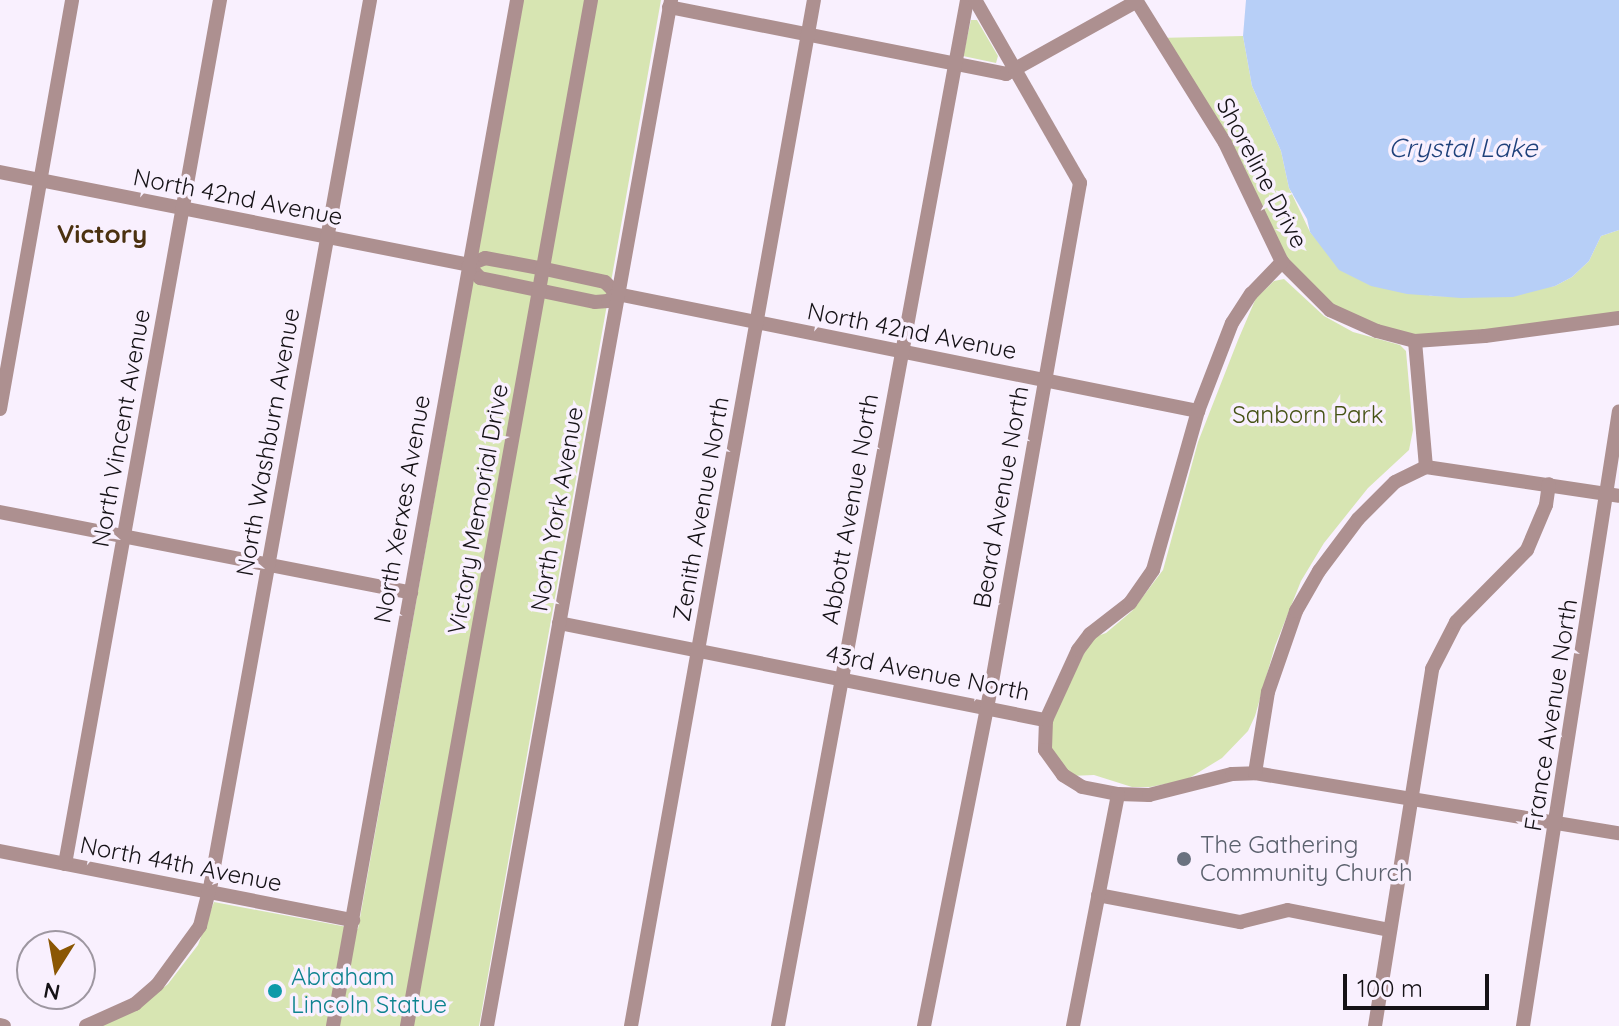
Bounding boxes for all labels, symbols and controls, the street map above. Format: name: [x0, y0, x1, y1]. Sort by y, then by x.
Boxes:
street label: Shoreline Drive: [1210, 93, 1314, 253]
water label: Crystal Lake: [1389, 132, 1537, 164]
street label: North 42nd Avenue: [131, 163, 345, 231]
district label: Victory: [57, 218, 147, 250]
street label: North 42nd Avenue: [805, 297, 1019, 365]
street label: North Washburn Avenue: [230, 306, 306, 578]
street label: North Vincent Avenue: [86, 307, 156, 549]
street label: Victory Memorial Drive: [442, 381, 514, 637]
street label: Beard Avenue North: [967, 384, 1035, 610]
street label: Abbott Avenue North: [816, 392, 884, 626]
street label: North Xerxes Avenue: [368, 393, 436, 625]
street label: Zenith Avenue North: [667, 394, 735, 624]
park label: Sanborn Park: [1232, 401, 1384, 429]
street label: North York Avenue: [525, 404, 589, 614]
street label: France Avenue North: [1518, 597, 1584, 833]
street label: 43rd Avenue North: [824, 639, 1032, 707]
street label: North 44th Avenue: [78, 830, 284, 898]
place label: The Gathering Community Church: [1200, 831, 1413, 887]
marker: The Gathering Community Church: [1175, 850, 1193, 868]
north arrow: [16, 930, 96, 1010]
scale bar: [1347, 958, 1493, 1008]
place label: Abraham Lincoln Statue: [291, 963, 447, 1019]
text: 100 m: [1357, 973, 1423, 1003]
text: N: [41, 976, 62, 1007]
marker: Abraham Lincoln Statue: [266, 982, 284, 1000]

